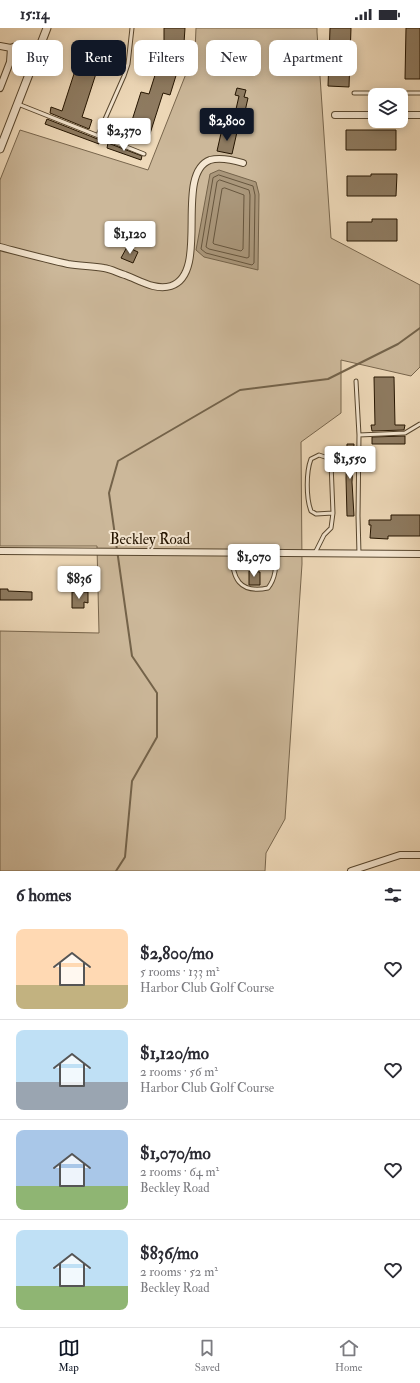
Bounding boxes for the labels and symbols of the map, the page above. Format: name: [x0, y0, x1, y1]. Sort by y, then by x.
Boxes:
pin: $2,800: [194, 108, 260, 142]
pin: $2,370: [91, 118, 157, 152]
pin: $1,120: [97, 221, 163, 255]
pin: $1,550: [317, 446, 383, 480]
street label: Beckley Road: [110, 530, 191, 549]
pin: $1,070: [221, 544, 287, 578]
pin: $836: [55, 566, 103, 600]

